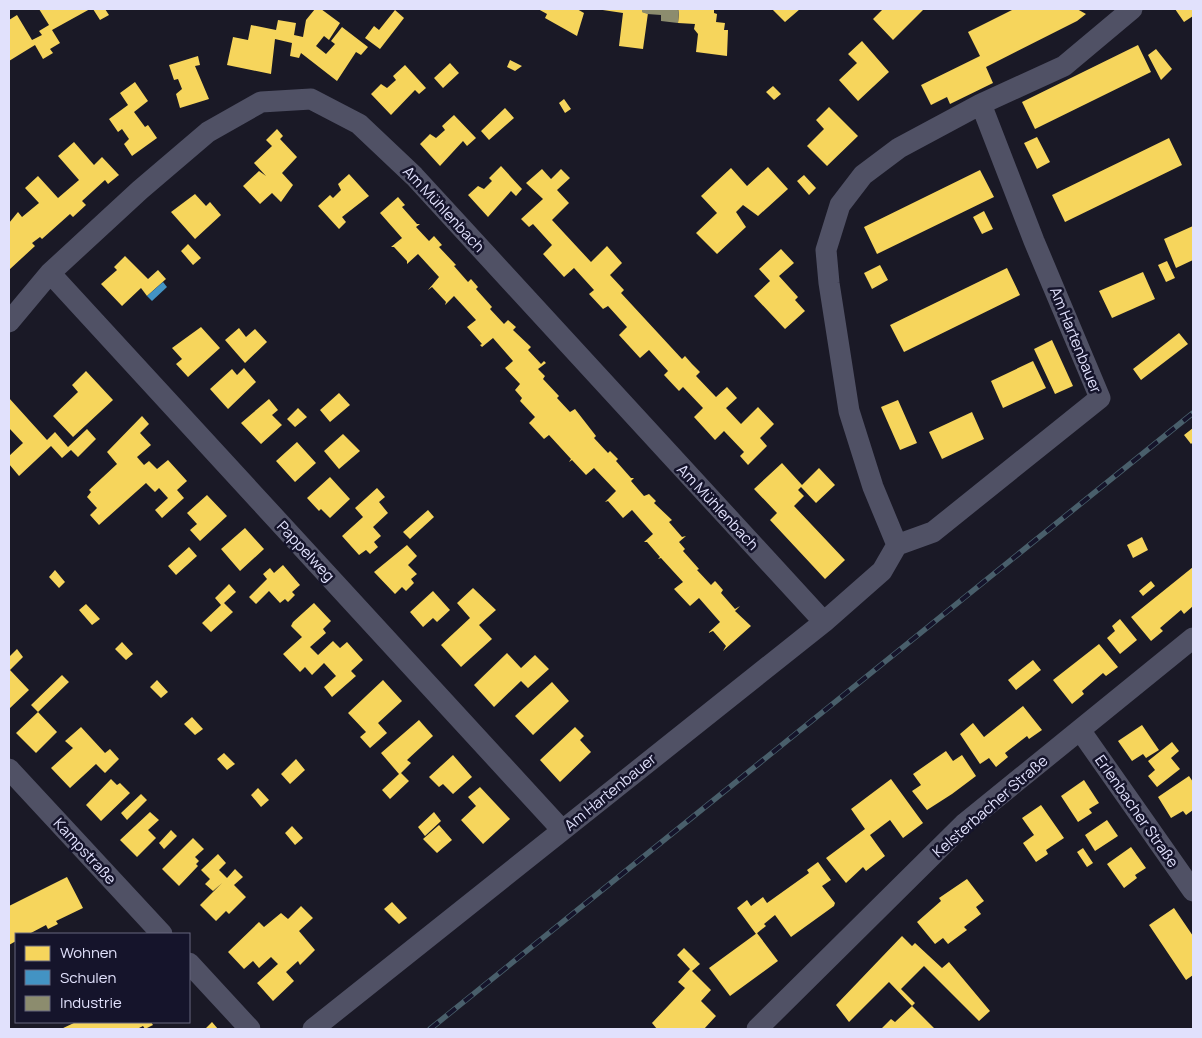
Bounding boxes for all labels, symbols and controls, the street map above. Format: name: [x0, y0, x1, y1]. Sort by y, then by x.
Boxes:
street label: Am Mühlenbach: [398, 161, 490, 257]
street label: Am Hartenbauer: [1045, 284, 1107, 397]
street label: Am Mühlenbach: [672, 459, 764, 555]
street label: Pappelweg: [272, 516, 340, 586]
street label: Am Hartenbauer: [560, 748, 661, 836]
street label: Kelsterbacher Straße: [928, 750, 1052, 862]
street label: Erlenbacher Straße: [1090, 751, 1184, 872]
street label: Kampstraße: [49, 813, 121, 889]
legend: [15, 933, 190, 1023]
text: Wohnen: [60, 942, 117, 963]
text: Schulen: [60, 967, 116, 988]
text: Industrie: [60, 992, 122, 1013]

